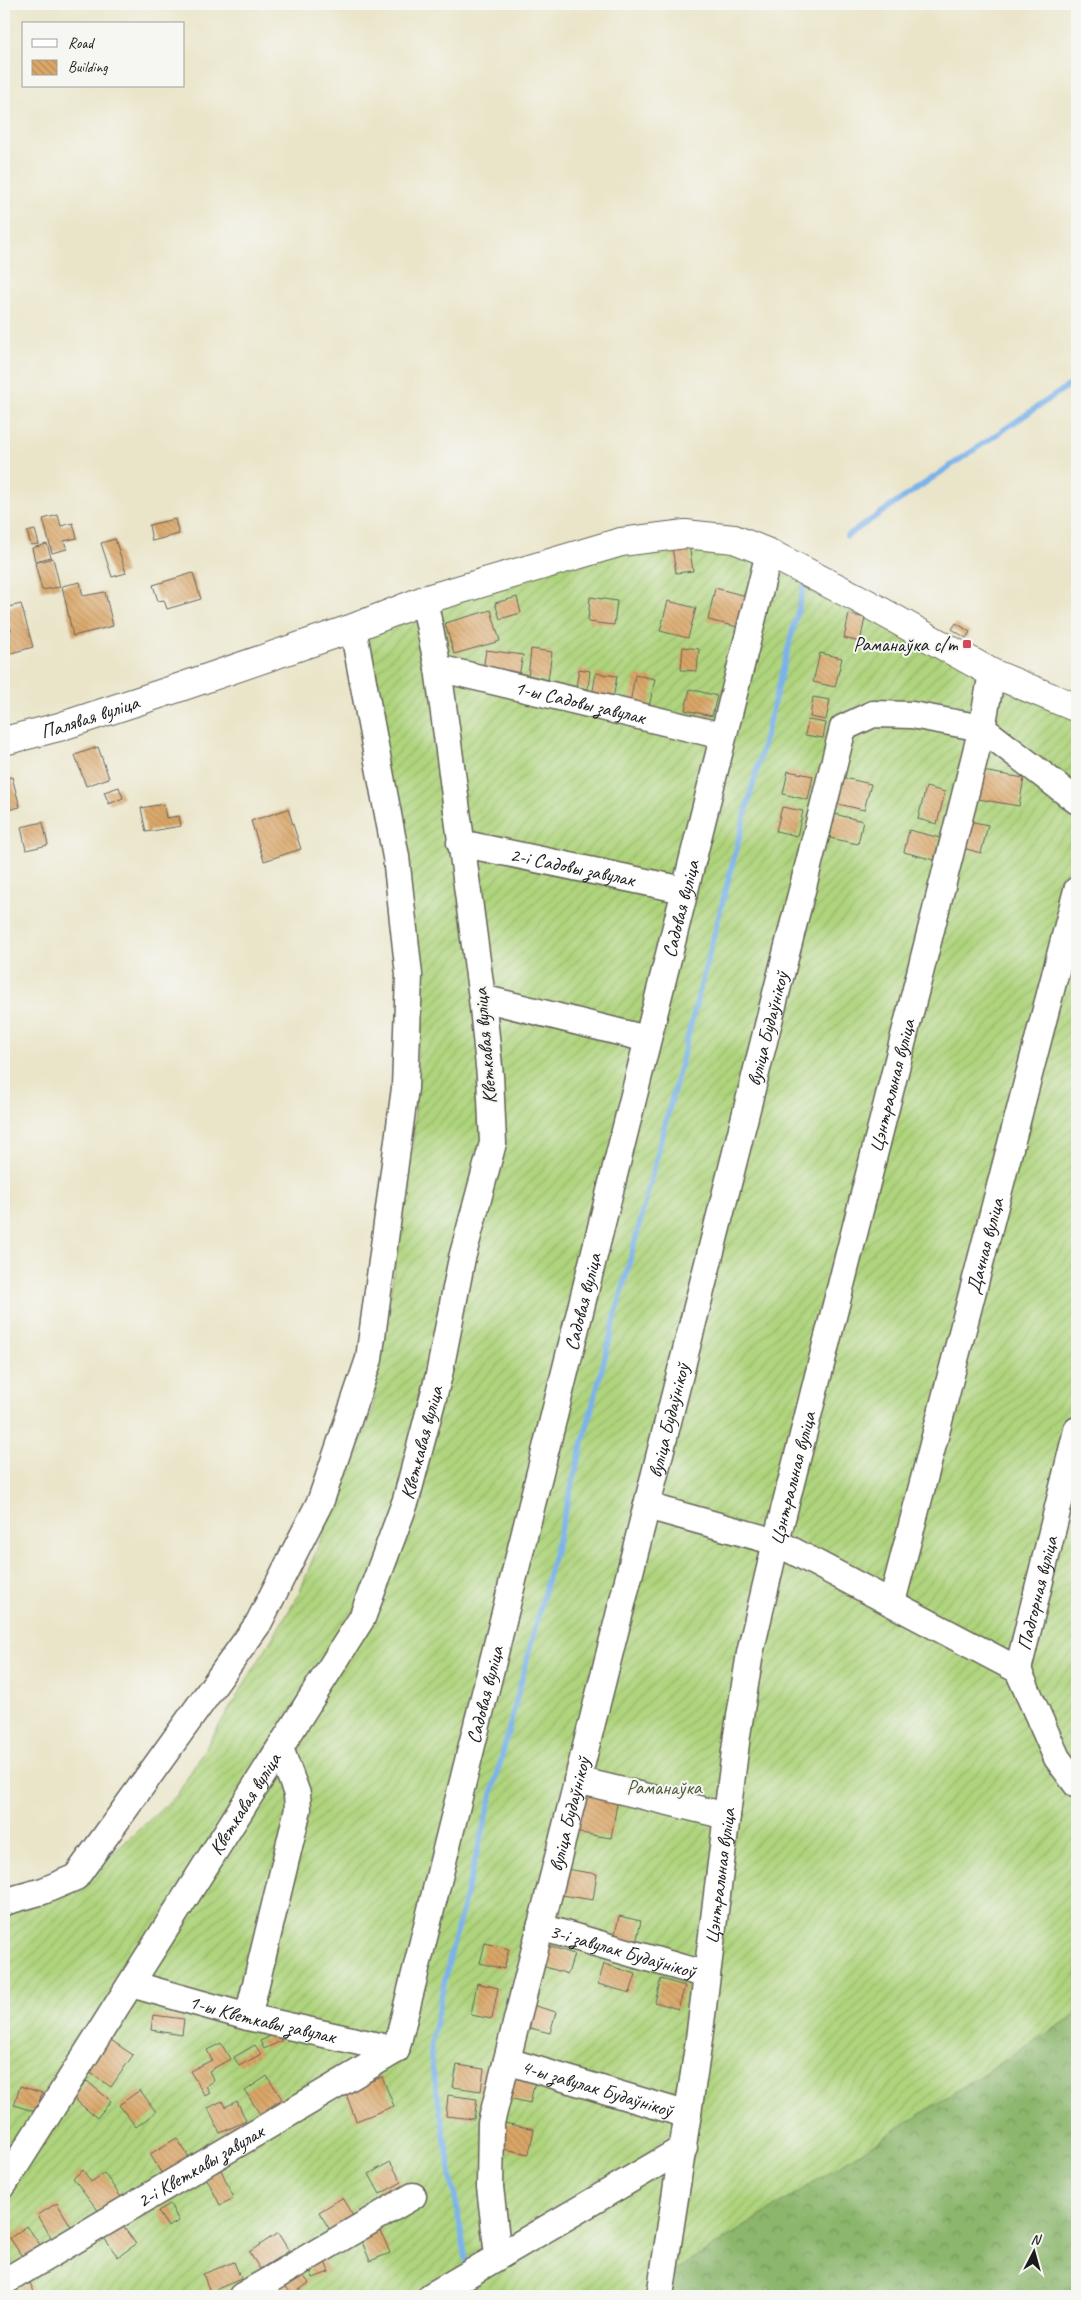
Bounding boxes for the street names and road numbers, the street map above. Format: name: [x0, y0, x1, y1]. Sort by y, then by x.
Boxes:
street label: 1-ы Садовы завулак: [512, 674, 649, 730]
street label: Палявая вуліца: [38, 689, 143, 744]
street label: 2-і Садовы завулак: [508, 841, 639, 892]
street label: Садовая вуліца: [656, 856, 705, 960]
street label: вуліца Будаўнікоў: [741, 967, 794, 1088]
street label: Кветкавая вуліца: [467, 986, 503, 1105]
street label: Цэнтральная вуліца: [863, 1015, 921, 1155]
street label: Дачная вуліца: [960, 1194, 1009, 1296]
street label: Садовая вуліца: [558, 1249, 607, 1353]
street label: вуліца Будаўнікоў: [642, 1359, 695, 1480]
street label: Кветкавая вуліца: [394, 1382, 448, 1502]
street label: Цэнтральная вуліца: [763, 1408, 821, 1548]
street label: Падгорная вуліца: [1011, 1532, 1063, 1653]
street label: Садовая вуліца: [460, 1642, 509, 1746]
street label: Кветкавая вуліца: [203, 1747, 287, 1859]
street label: вуліца Будаўнікоў: [543, 1753, 596, 1874]
street label: Цэнтральная вуліца: [698, 1806, 740, 1946]
street label: 3-і завулак Будаўнікоў: [547, 1918, 700, 1984]
street label: 1-ы Кветкавы завулак: [186, 1989, 340, 2049]
street label: 4-ы завулак Будаўнікоў: [518, 2053, 678, 2123]
street label: 2-і Кветкавы завулак: [132, 2118, 270, 2213]

